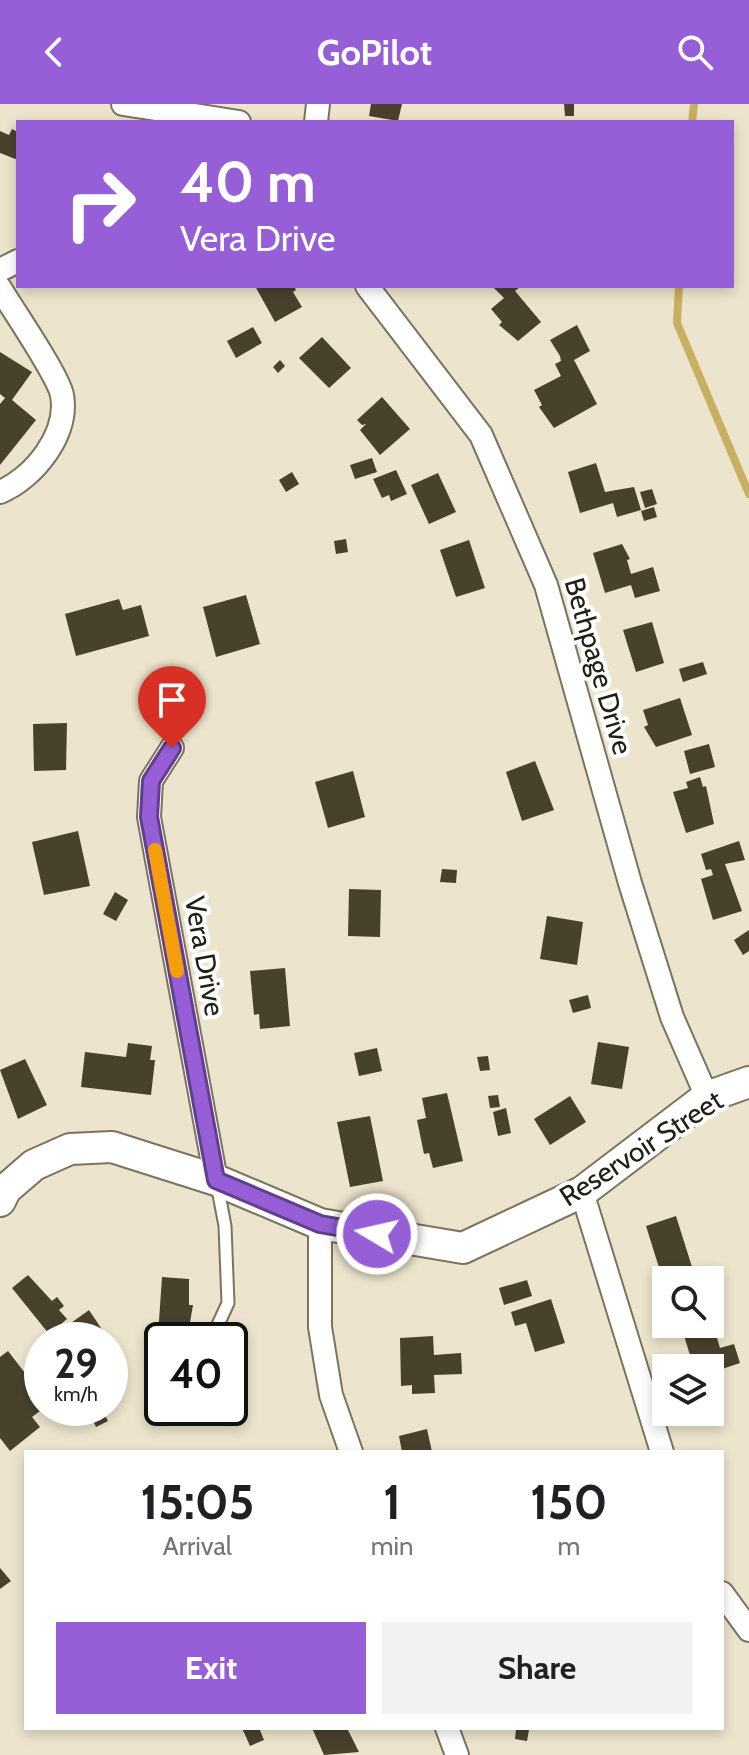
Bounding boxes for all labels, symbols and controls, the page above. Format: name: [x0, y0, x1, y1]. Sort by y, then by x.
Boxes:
icon: back: [32, 30, 76, 74]
text: GoPilot: [317, 30, 432, 74]
icon: search: [673, 30, 717, 74]
text: 40 m: [180, 148, 316, 216]
icon: right: [48, 152, 152, 256]
text: Vera Drive: [180, 216, 335, 260]
street label: Bethpage Drive: [558, 574, 640, 758]
pin: [138, 666, 206, 748]
icon: arrive: [150, 678, 194, 722]
street label: Vera Drive: [178, 893, 232, 1019]
street label: Reservoir Street: [553, 1083, 729, 1213]
position arrow: [335, 1192, 419, 1276]
map controls: [652, 1266, 724, 1426]
button: search: [652, 1266, 724, 1338]
speed limit sign: 40: [144, 1322, 248, 1426]
text: 29: [54, 1339, 98, 1388]
button: layers: [652, 1354, 724, 1426]
text: km/h: [54, 1382, 98, 1406]
text: 15:05: [140, 1473, 254, 1531]
text: 1: [383, 1473, 401, 1531]
text: 150: [530, 1473, 608, 1531]
text: Arrival: [163, 1530, 232, 1562]
text: min: [371, 1530, 414, 1562]
text: m: [557, 1530, 580, 1562]
button: Exit: [56, 1622, 366, 1714]
button: Share: [382, 1622, 692, 1714]

